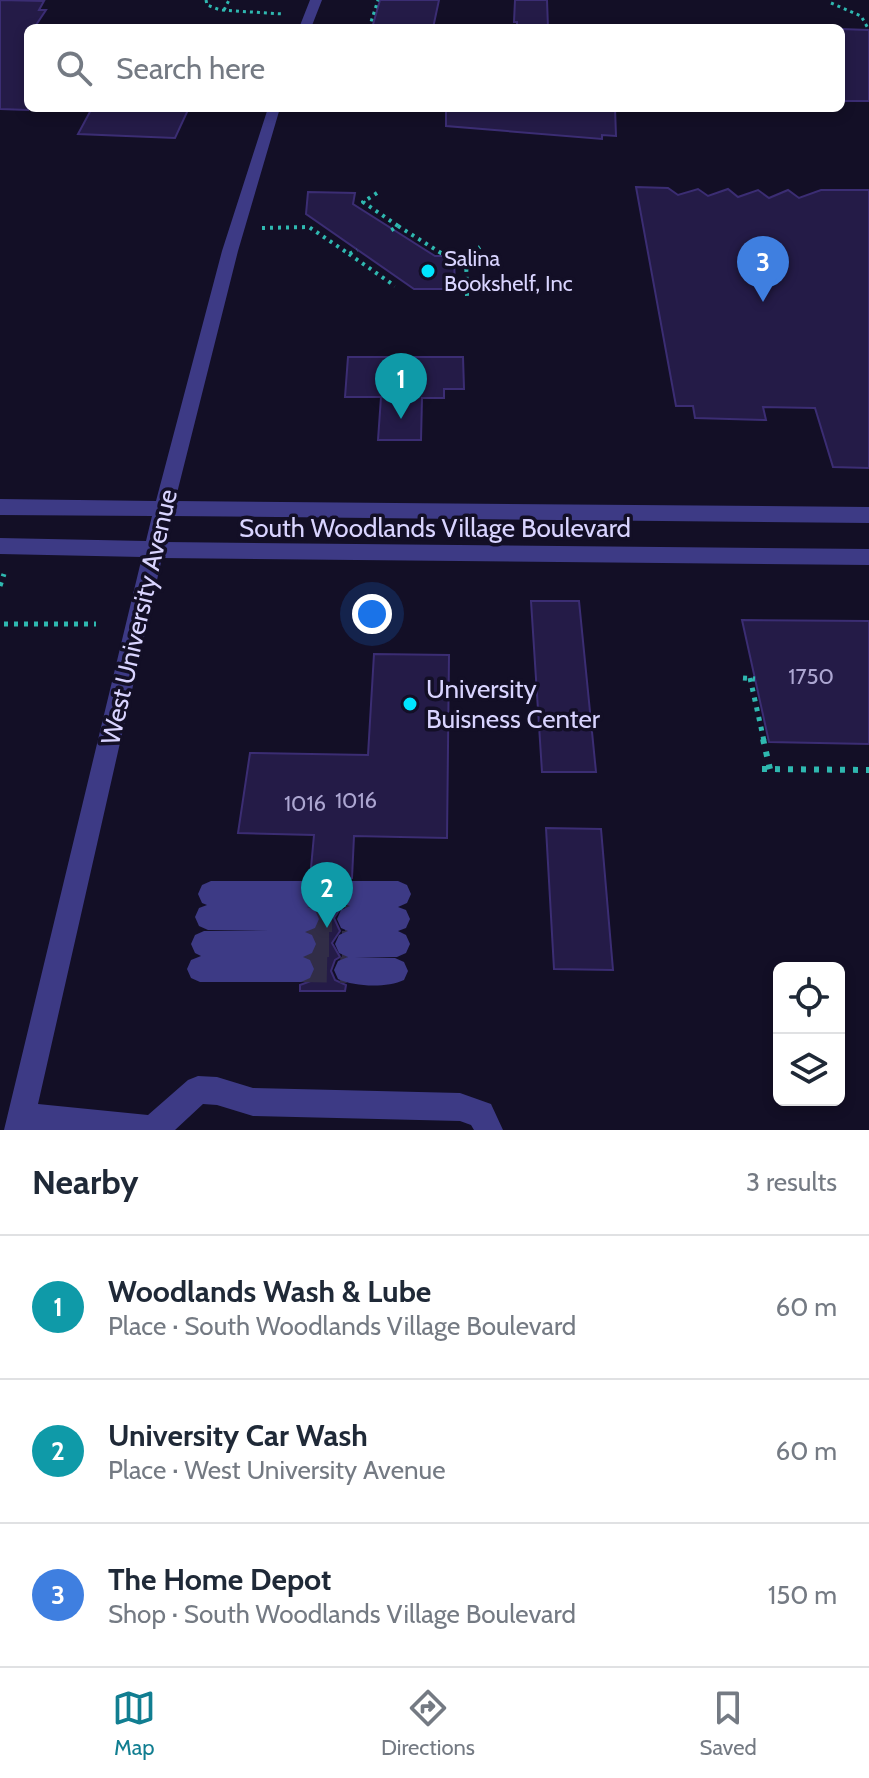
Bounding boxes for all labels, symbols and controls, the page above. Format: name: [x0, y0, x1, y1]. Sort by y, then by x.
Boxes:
search box: [24, 24, 845, 112]
icon: search: [52, 46, 96, 90]
text: Search here: [116, 50, 265, 87]
pin: 3: [737, 236, 789, 302]
place label: Salina Bookshelf, Inc: [444, 245, 573, 297]
marker: Salina Bookshelf, Inc: [419, 262, 437, 280]
pin: 1: [375, 353, 427, 419]
street label: West University Avenue: [94, 486, 184, 748]
street label: South Woodlands Village Boulevard: [239, 512, 631, 544]
your location: [352, 594, 392, 634]
house number: 1750: [788, 663, 834, 690]
place label: University Buisness Center: [426, 673, 601, 735]
marker: University Buisness Center: [401, 695, 419, 713]
house number: 1016: [335, 787, 377, 814]
house number: 1016: [284, 790, 326, 817]
pin: 2: [301, 862, 353, 928]
map controls: [773, 962, 845, 1106]
button: locate: [773, 962, 845, 1034]
button: layers: [773, 1034, 845, 1106]
text: Nearby: [32, 1161, 139, 1203]
text: 3 results: [746, 1166, 837, 1198]
text: Woodlands Wash & Lube: [108, 1273, 431, 1310]
text: 1: [53, 1291, 63, 1323]
text: 60 m: [775, 1291, 837, 1323]
text: Place · South Woodlands Village Boulevard: [108, 1310, 576, 1342]
text: University Car Wash: [108, 1417, 368, 1454]
text: 2: [51, 1435, 65, 1467]
text: 60 m: [775, 1435, 837, 1467]
text: Place · West University Avenue: [108, 1454, 445, 1486]
text: The Home Depot: [108, 1561, 331, 1598]
text: 3: [51, 1579, 65, 1611]
text: 150 m: [768, 1579, 837, 1611]
text: Shop · South Woodlands Village Boulevard: [108, 1598, 576, 1630]
tab: Map: [112, 1686, 156, 1761]
tab: Directions: [381, 1686, 475, 1761]
tab: Saved: [700, 1686, 757, 1761]

